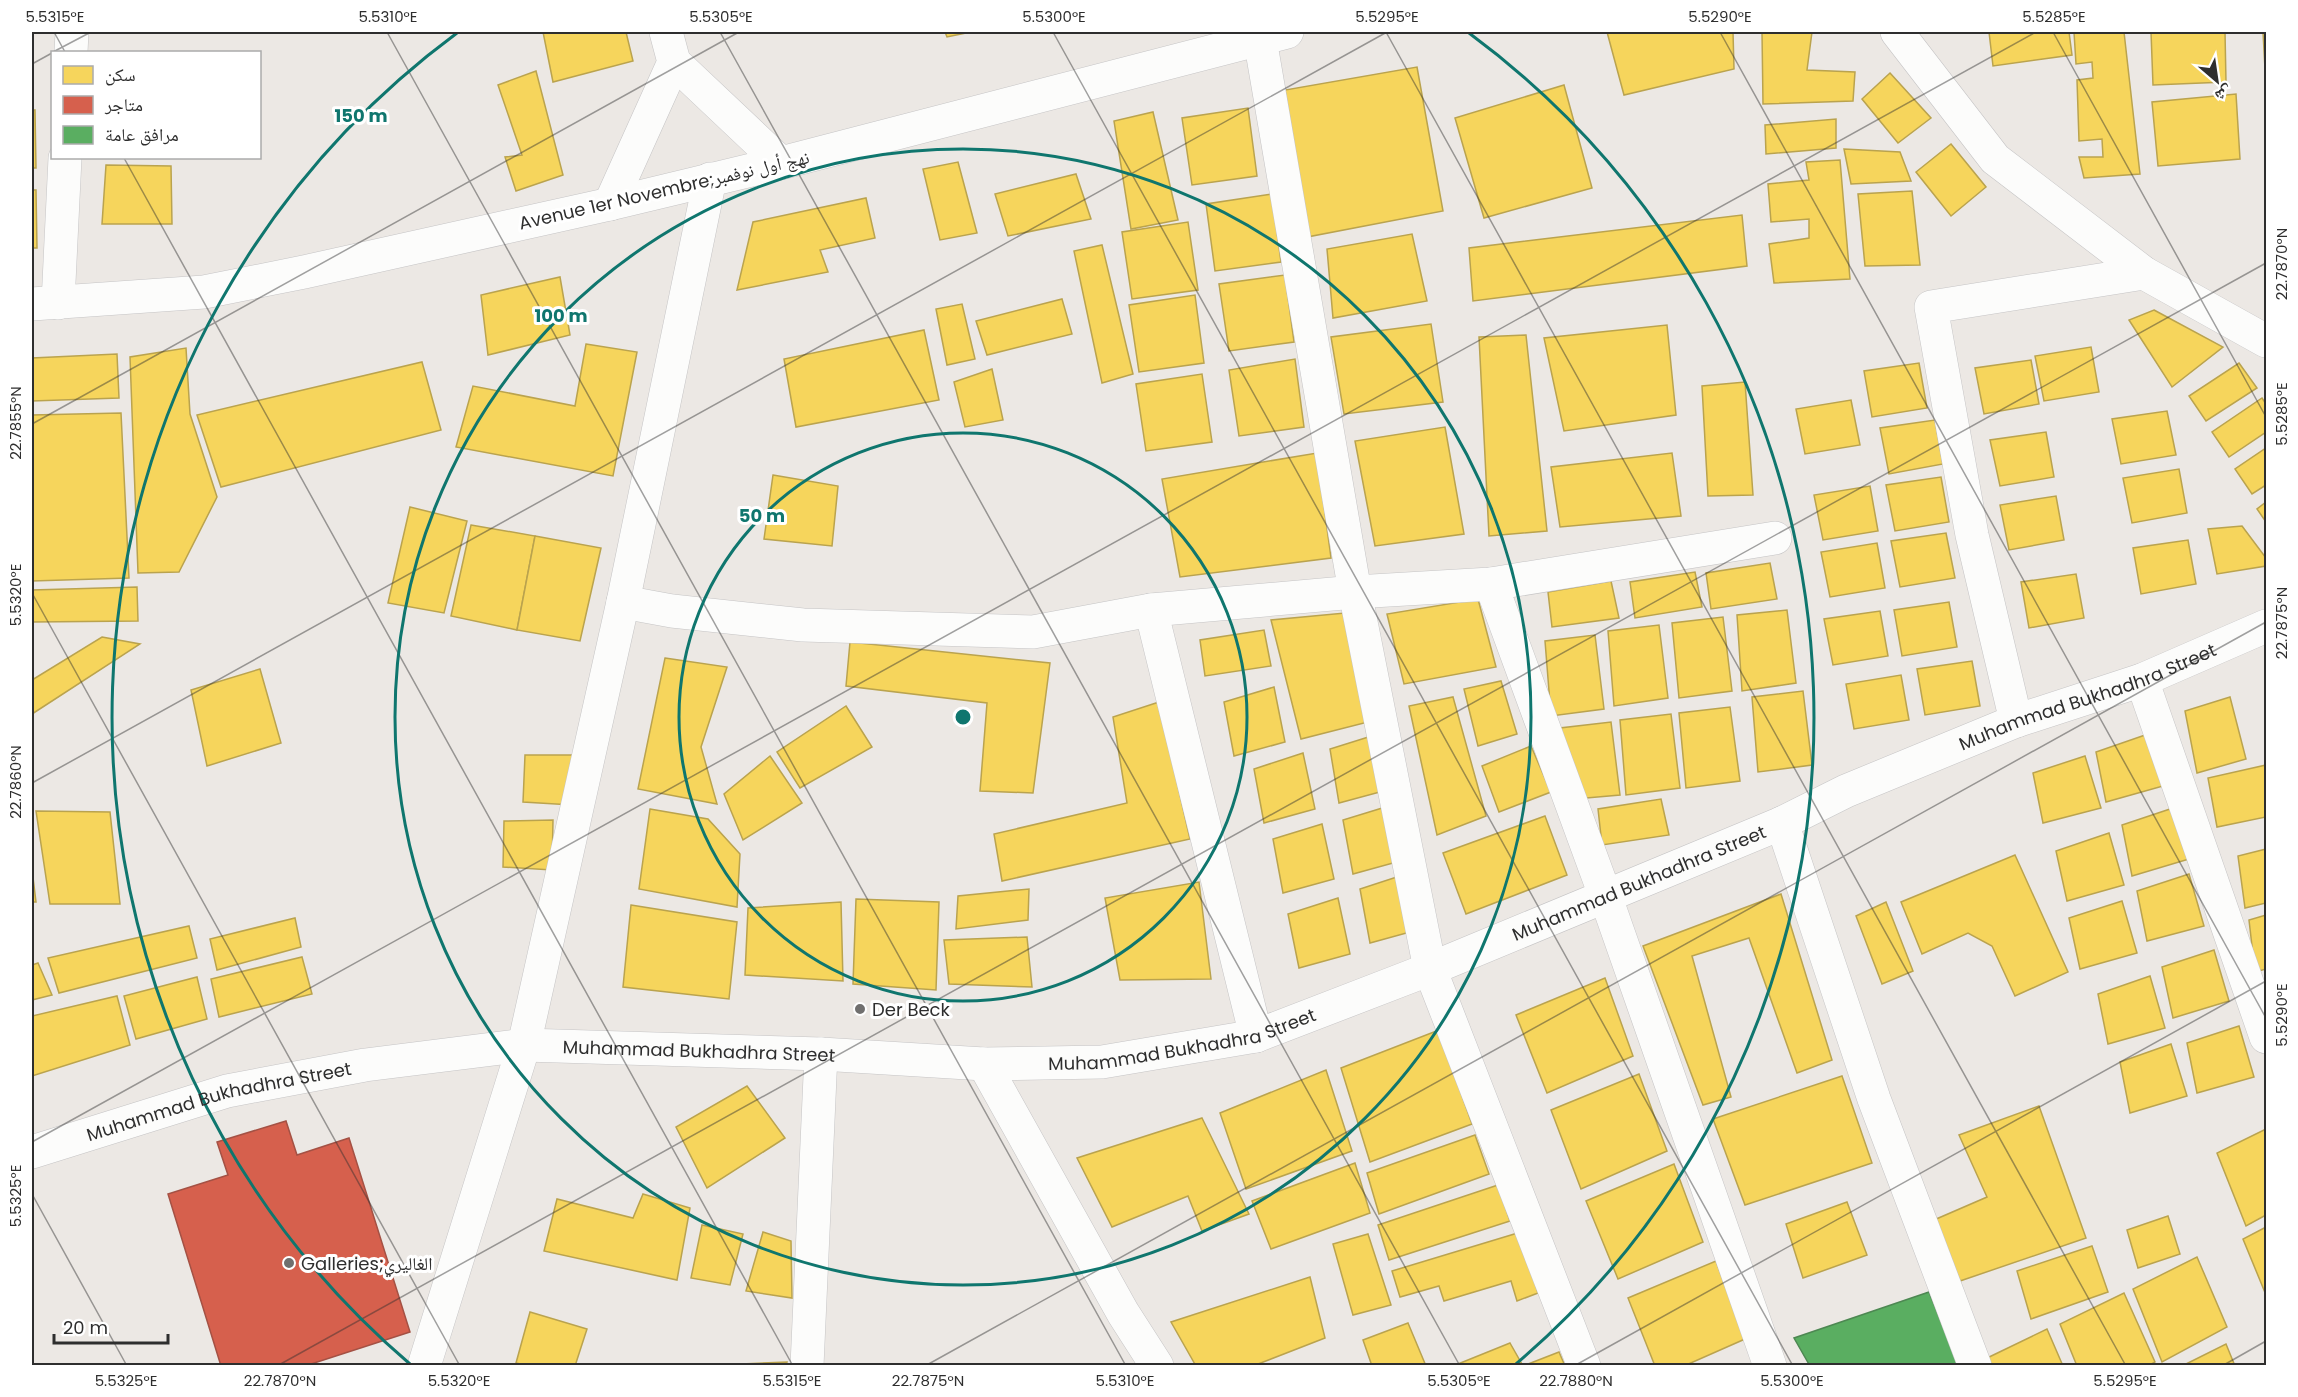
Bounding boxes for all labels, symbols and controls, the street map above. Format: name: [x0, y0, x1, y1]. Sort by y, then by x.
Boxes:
text: 5.5315°E: [26, 6, 84, 27]
text: 5.5310°E: [359, 6, 417, 27]
text: 5.5305°E: [689, 6, 753, 27]
text: 5.5300°E: [1022, 6, 1086, 27]
text: 5.5295°E: [1355, 6, 1419, 27]
text: 5.5290°E: [1688, 6, 1752, 27]
text: 5.5285°E: [2022, 6, 2086, 27]
legend: [51, 51, 261, 159]
north arrow: [2187, 51, 2247, 111]
text: سكن: [105, 62, 136, 87]
text: ش: [2211, 80, 2237, 108]
text: متاجر: [104, 92, 143, 117]
text: 150 m: [334, 103, 388, 128]
text: مرافق عامة: [105, 122, 179, 147]
street label: Avenue 1er Novembre;نهج أول نوفمبر: [516, 144, 812, 236]
text: 22.7870°N: [2271, 228, 2292, 300]
text: 100 m: [534, 303, 588, 328]
text: 5.5285°E: [2271, 382, 2292, 446]
text: 22.7855°N: [5, 386, 26, 460]
text: 50 m: [739, 503, 785, 528]
text: 5.5320°E: [5, 564, 26, 626]
text: 22.7875°N: [2271, 587, 2292, 659]
street label: Muhammad Bukhadhra Street: [1955, 637, 2220, 756]
centre of rings: [953, 707, 973, 727]
text: 22.7860°N: [5, 745, 26, 819]
street label: Muhammad Bukhadhra Street: [1508, 819, 1769, 946]
text: 5.5290°E: [2271, 983, 2292, 1047]
place label: Der Beck: [872, 997, 951, 1022]
marker: Der Beck: [853, 1002, 867, 1016]
street label: Muhammad Bukhadhra Street: [1048, 1002, 1319, 1075]
street label: Muhammad Bukhadhra Street: [562, 1034, 836, 1067]
street label: Muhammad Bukhadhra Street: [83, 1055, 353, 1147]
text: 5.5325°E: [5, 1165, 26, 1227]
place label: Galleries;الغاليري: [301, 1251, 432, 1278]
marker: Galleries;الغاليري: [282, 1256, 296, 1270]
scale bar: [54, 1307, 168, 1345]
text: 20 m: [63, 1315, 108, 1340]
text: 5.5325°E: [95, 1370, 157, 1391]
text: 22.7870°N: [244, 1370, 316, 1391]
text: 5.5320°E: [428, 1370, 490, 1391]
text: 5.5315°E: [763, 1370, 821, 1391]
text: 22.7875°N: [892, 1370, 964, 1391]
text: 5.5310°E: [1096, 1370, 1154, 1391]
text: 5.5305°E: [1427, 1370, 1491, 1391]
text: 22.7880°N: [1539, 1370, 1613, 1391]
text: 5.5300°E: [1760, 1370, 1824, 1391]
text: 5.5295°E: [2093, 1370, 2157, 1391]

